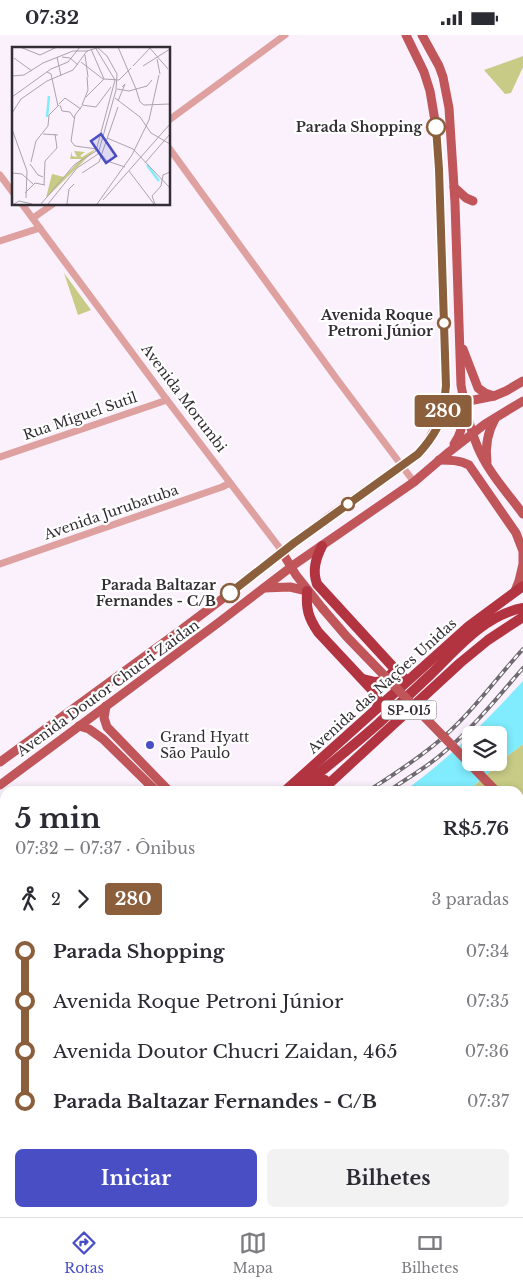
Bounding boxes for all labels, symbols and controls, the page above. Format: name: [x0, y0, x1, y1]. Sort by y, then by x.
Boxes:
text: 07:32: [25, 6, 79, 29]
inset map: [12, 47, 170, 205]
marker: Parada Shopping: [426, 117, 446, 137]
place label: Parada Shopping: [296, 118, 422, 136]
place label: Avenida Roque Petroni Júnior: [320, 306, 433, 340]
marker: Avenida Roque Petroni Júnior: [437, 316, 451, 330]
street label: Avenida Morumbi: [137, 340, 231, 456]
street label: Rua Miguel Sutil: [21, 388, 140, 444]
line badge: 280: [414, 395, 472, 427]
text: 280: [425, 400, 461, 422]
street label: Avenida Jurubatuba: [41, 480, 181, 544]
unlabelled marker: [341, 497, 355, 511]
place label: Parada Baltazar Fernandes - C/B: [96, 576, 216, 610]
marker: Parada Baltazar Fernandes - C/B: [220, 583, 240, 603]
street label: Avenida das Nações Unidas: [303, 614, 460, 758]
street label: Avenida Doutor Chucri Zaidan: [13, 616, 203, 761]
road number: SP-015: [382, 701, 436, 719]
map controls: [462, 726, 507, 771]
button: layers: [462, 726, 507, 771]
place label: Grand Hyatt São Paulo: [160, 728, 250, 762]
marker: Grand Hyatt São Paulo: [144, 739, 156, 751]
text: 5 min: [15, 801, 101, 836]
text: R$5.76: [443, 817, 509, 840]
text: 07:32 – 07:37 · Ônibus: [15, 838, 195, 858]
icon: walk: [15, 885, 43, 913]
icon: forward: [69, 885, 97, 913]
text: 280: [115, 888, 152, 910]
text: 2: [51, 889, 61, 909]
text: 3 paradas: [431, 889, 509, 909]
text: Parada Shopping: [53, 940, 224, 963]
text: 07:34: [466, 941, 509, 961]
text: Avenida Roque Petroni Júnior: [53, 990, 343, 1013]
text: 07:35: [466, 991, 509, 1011]
text: Avenida Doutor Chucri Zaidan, 465: [53, 1040, 397, 1063]
text: 07:36: [465, 1041, 509, 1061]
text: Parada Baltazar Fernandes - C/B: [53, 1090, 377, 1113]
text: 07:37: [467, 1091, 509, 1111]
button: Iniciar: [15, 1149, 257, 1207]
button: Bilhetes: [267, 1149, 509, 1207]
tab: Rotas: [64, 1229, 104, 1277]
tab: Mapa: [232, 1229, 273, 1277]
tab: Bilhetes: [401, 1229, 459, 1277]

